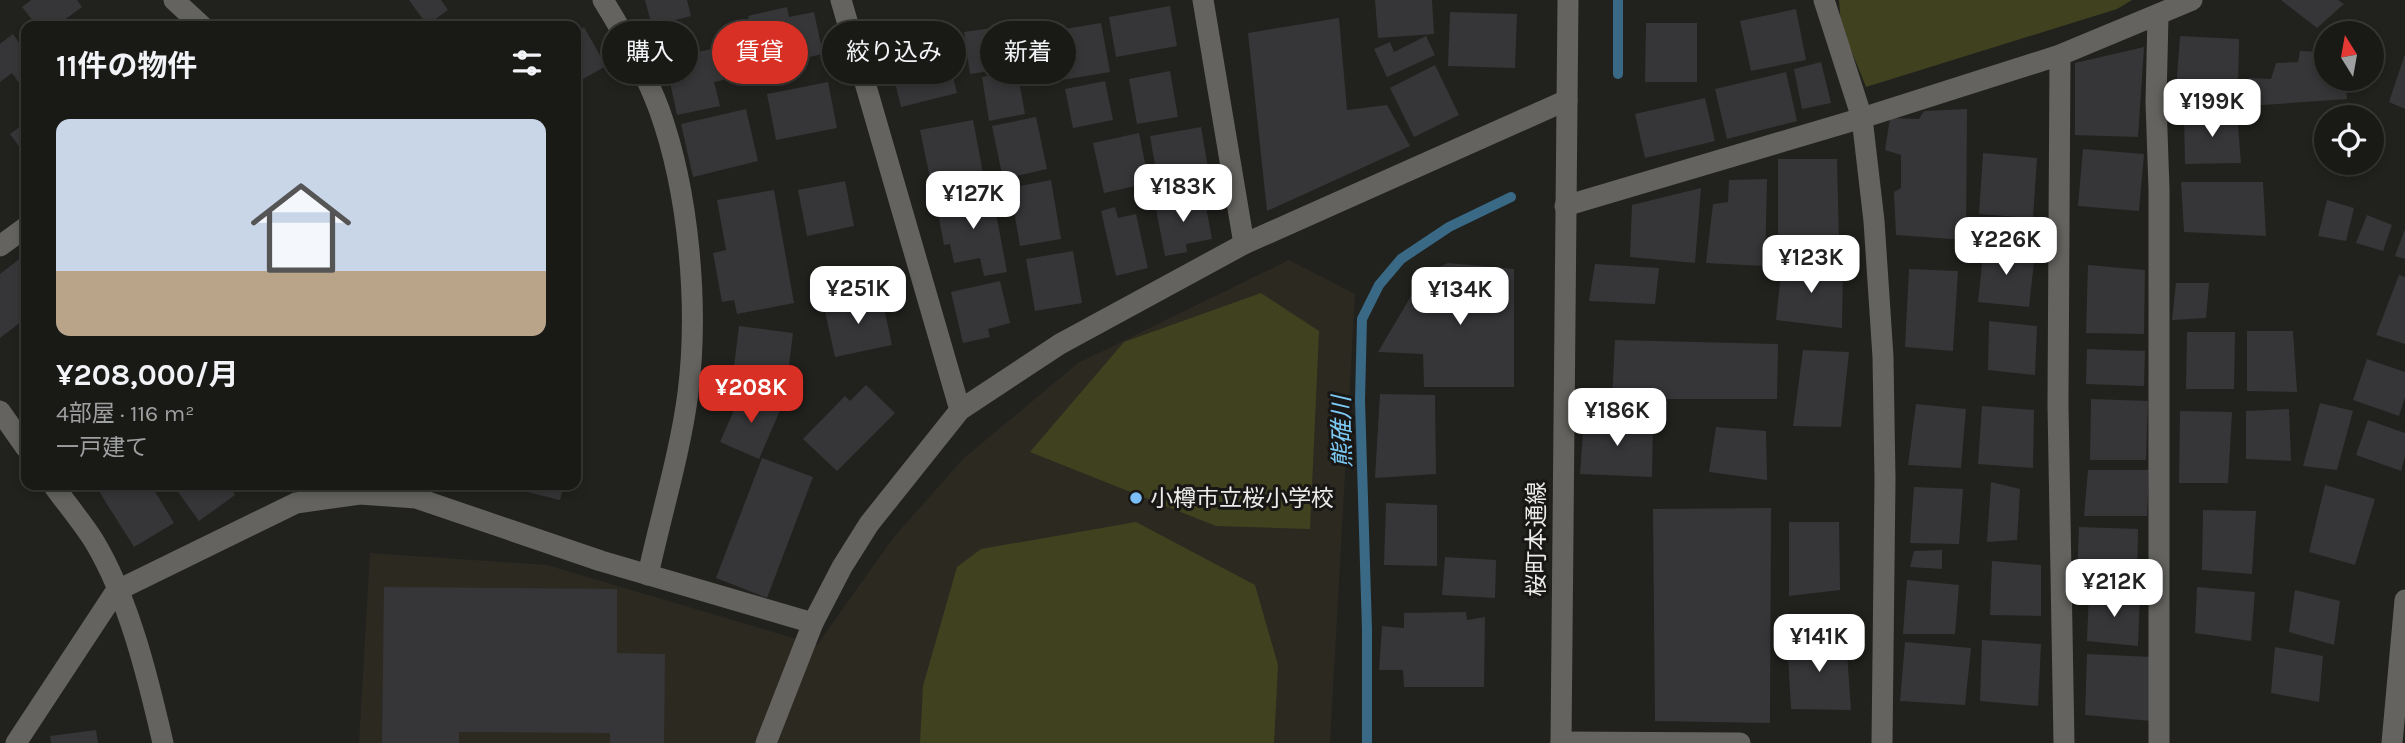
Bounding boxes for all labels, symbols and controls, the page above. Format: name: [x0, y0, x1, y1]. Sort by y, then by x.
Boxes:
chip: 購入: [602, 21, 698, 84]
chip: 賃貸: [712, 21, 808, 84]
chip: 絞り込み: [822, 21, 966, 84]
chip: 新着: [980, 21, 1076, 84]
north arrow: [2314, 21, 2384, 91]
map controls: [2314, 21, 2384, 175]
icon: filters: [508, 44, 546, 82]
text: 11件の物件: [56, 48, 197, 84]
pin: ¥199K: [2163, 80, 2261, 139]
text: ¥199K: [2180, 88, 2244, 115]
button: locate: [2314, 105, 2384, 175]
pin: ¥183K: [1134, 164, 1232, 224]
icon: home: [238, 165, 364, 291]
pin: ¥127K: [924, 172, 1022, 231]
text: ¥183K: [1150, 173, 1216, 200]
text: ¥127K: [942, 180, 1004, 207]
pin: ¥226K: [1957, 218, 2055, 277]
text: ¥226K: [1971, 226, 2041, 253]
pin: ¥123K: [1762, 236, 1860, 295]
text: ¥123K: [1779, 244, 1843, 271]
pin: ¥251K: [809, 266, 907, 326]
pin: ¥134K: [1411, 268, 1509, 327]
text: ¥251K: [826, 275, 890, 302]
text: ¥134K: [1428, 276, 1492, 303]
text: ¥208,000/月: [56, 357, 239, 393]
pin: ¥208K: [702, 366, 800, 425]
text: ¥208K: [715, 374, 787, 401]
pin: ¥186K: [1568, 388, 1666, 448]
water label: 熊碓川: [1327, 393, 1357, 468]
text: ¥186K: [1584, 397, 1650, 424]
text: 4部屋 · 116 m²: [56, 400, 194, 427]
text: 一戸建て: [56, 434, 148, 461]
street label: 桜町本通線: [1523, 482, 1550, 597]
place label: 小樽市立桜小学校: [1150, 485, 1334, 512]
marker: 小樽市立桜小学校: [1128, 490, 1144, 506]
pin: ¥212K: [2065, 560, 2163, 619]
text: ¥212K: [2082, 568, 2146, 595]
pin: ¥141K: [1770, 614, 1868, 674]
text: ¥141K: [1790, 623, 1848, 650]

